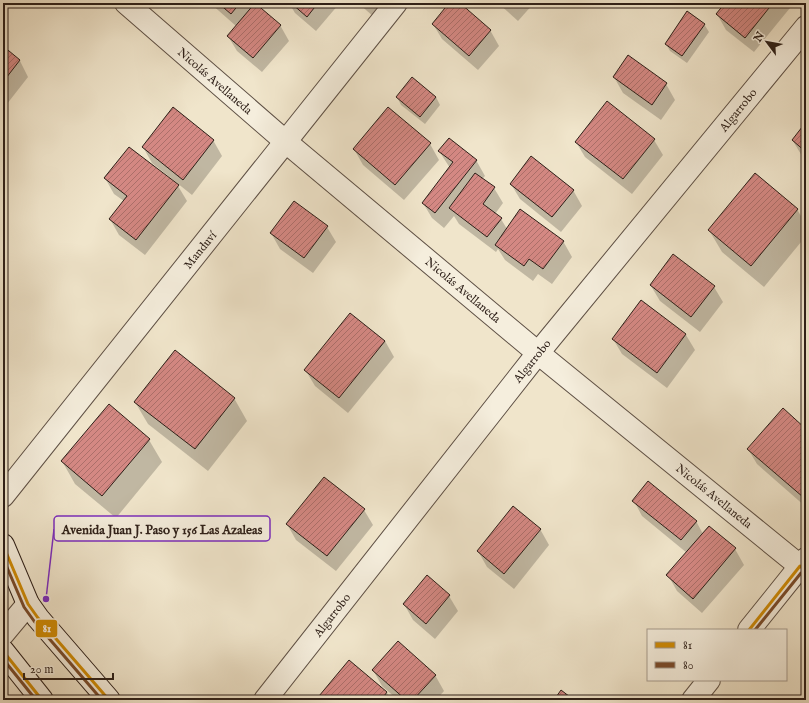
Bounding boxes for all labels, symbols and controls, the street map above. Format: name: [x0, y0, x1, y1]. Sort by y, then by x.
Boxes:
north arrow: [747, 22, 787, 62]
text: N: [750, 29, 768, 46]
street label: Nicolás Avellaneda: [174, 45, 256, 118]
street label: Algarrobo: [716, 85, 761, 136]
street label: Manduví: [181, 228, 221, 272]
street label: Nicolás Avellaneda: [422, 254, 504, 327]
street label: Algarrobo: [510, 336, 555, 387]
street label: Nicolás Avellaneda: [672, 461, 756, 532]
callout: Avenida Juan J. Paso y 156 Las Azaleas: [54, 516, 270, 541]
text: Avenida Juan J. Paso y 156 Las Azaleas: [61, 522, 263, 539]
street label: Algarrobo: [310, 590, 354, 641]
line badge: 81: [35, 619, 58, 638]
text: 81: [43, 622, 51, 636]
legend: [647, 629, 787, 681]
text: 81: [683, 638, 692, 653]
scale bar: [24, 655, 113, 681]
text: 80: [683, 658, 694, 673]
text: 20 m: [30, 662, 53, 677]

